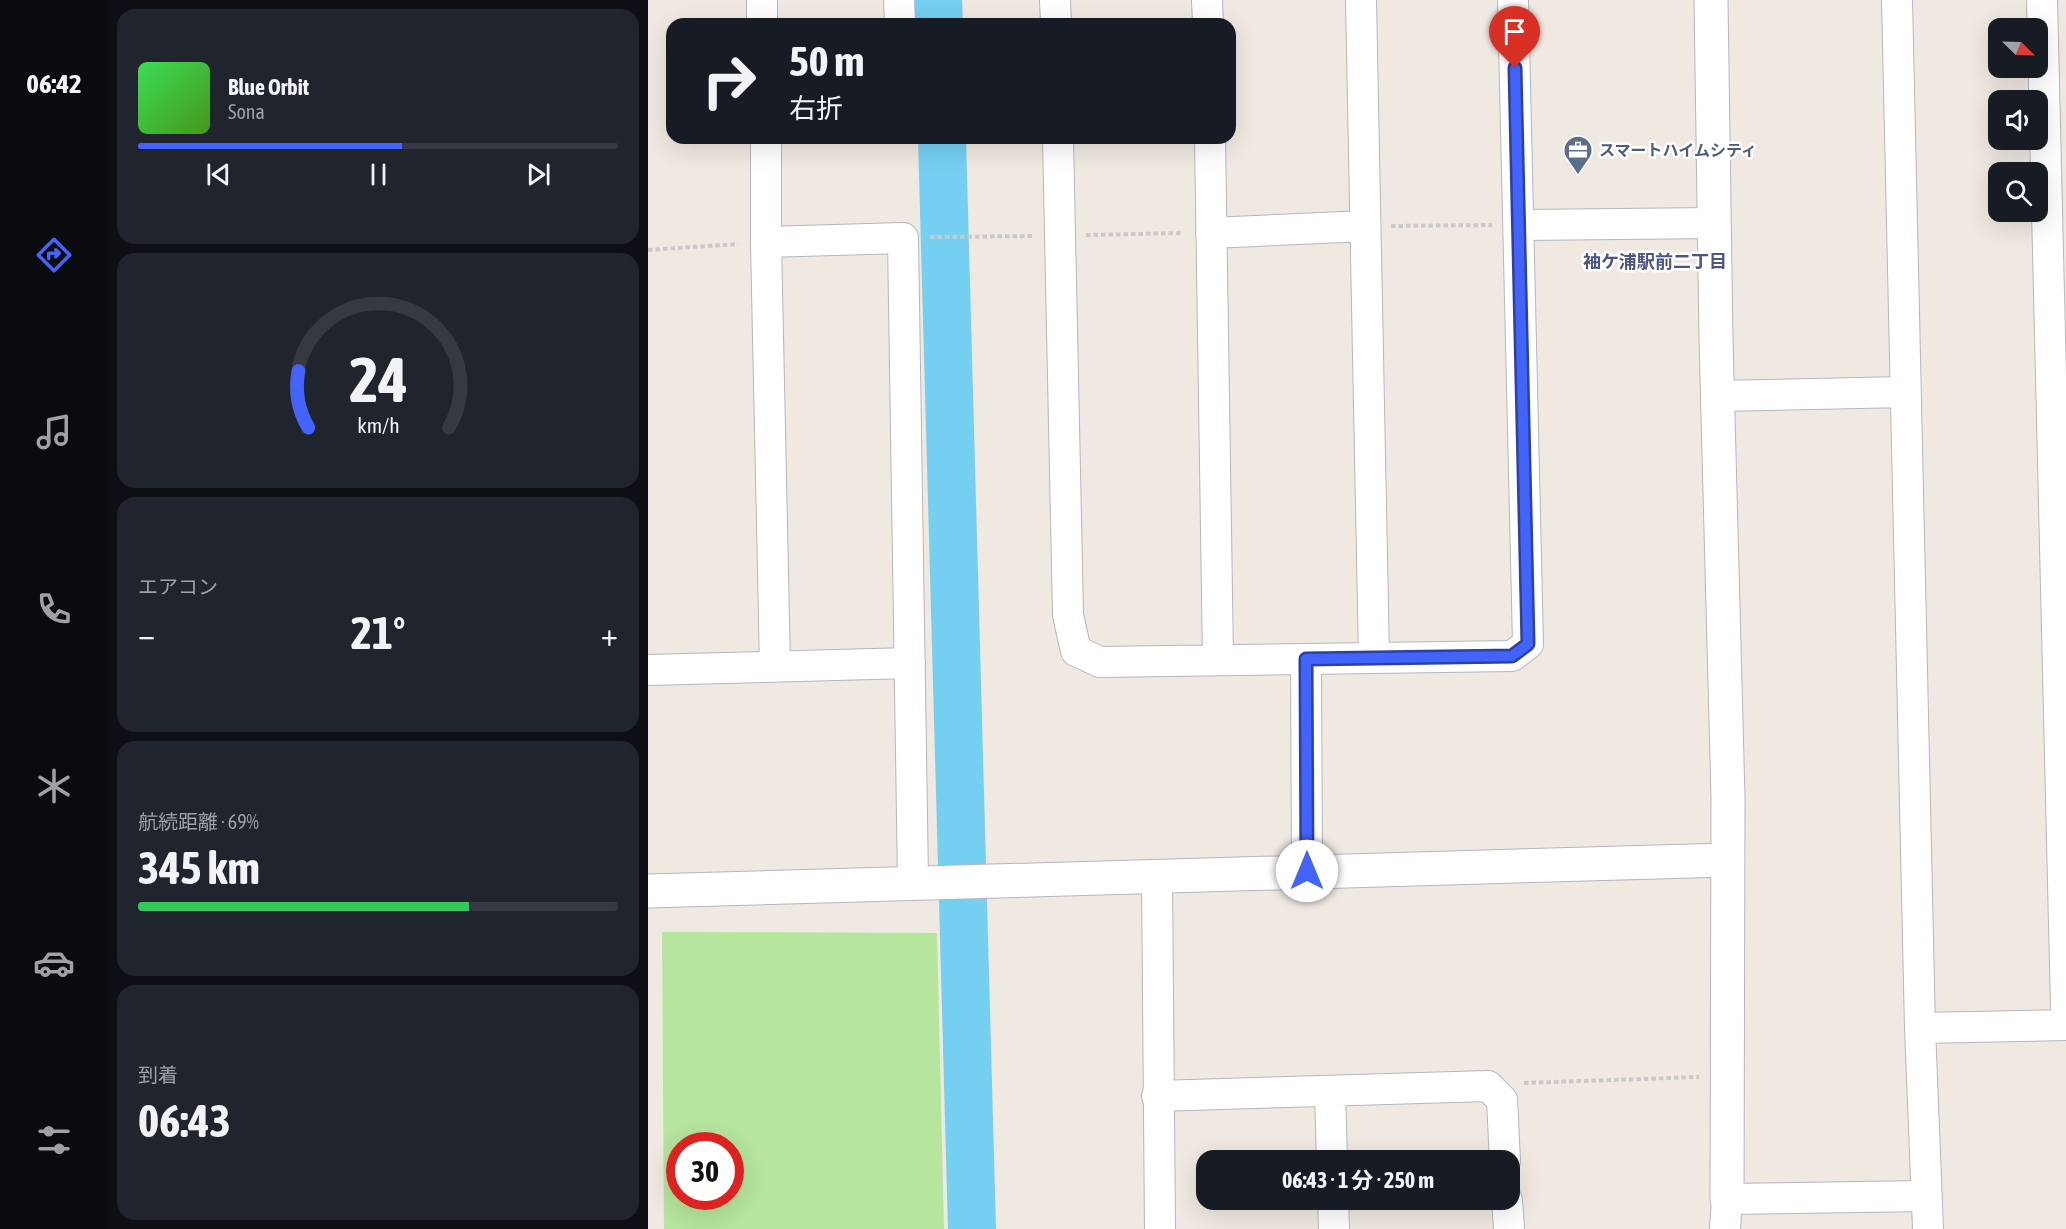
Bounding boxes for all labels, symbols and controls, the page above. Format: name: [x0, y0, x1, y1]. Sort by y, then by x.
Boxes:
pin: [1489, 6, 1540, 68]
icon: arrive: [1498, 15, 1531, 48]
north arrow: [1988, 18, 2048, 78]
map controls: [1988, 18, 2048, 222]
text: 50 m: [789, 37, 864, 85]
icon: right: [690, 42, 768, 120]
text: 06:42: [26, 68, 82, 99]
text: Blue Orbit: [228, 74, 309, 100]
button: sound: [1988, 90, 2048, 150]
text: 右折: [789, 93, 843, 124]
text: Sona: [228, 100, 265, 123]
office icon: スマートハイムシティ: [1562, 134, 1594, 176]
place label: スマートハイムシティ: [1599, 141, 1757, 159]
icon: previous: [202, 158, 235, 191]
icon: pause: [362, 158, 395, 191]
icon: next: [522, 158, 555, 191]
button: search: [1988, 162, 2048, 222]
icon: directions: [33, 234, 75, 276]
district label: 袖ケ浦駅前二丁目: [1583, 251, 1727, 272]
text: 24: [349, 344, 407, 415]
icon: music: [33, 411, 75, 453]
text: km/h: [357, 413, 399, 438]
text: エアコン: [138, 575, 218, 598]
icon: phone: [33, 588, 75, 630]
text: 21°: [351, 607, 405, 659]
text: −: [138, 615, 155, 653]
text: +: [601, 615, 618, 653]
icon: climate: [33, 765, 75, 807]
text: 航続距離 · 69%: [138, 810, 259, 833]
position arrow: [1275, 839, 1339, 903]
text: 345 km: [138, 842, 260, 894]
icon: car: [33, 942, 75, 984]
text: 到着: [138, 1063, 178, 1086]
text: 06:43: [138, 1095, 231, 1147]
icon: filters: [33, 1119, 75, 1161]
speed limit sign: 30: [666, 1132, 744, 1210]
text: 06:43 · 1 分 · 250 m: [1282, 1167, 1434, 1193]

